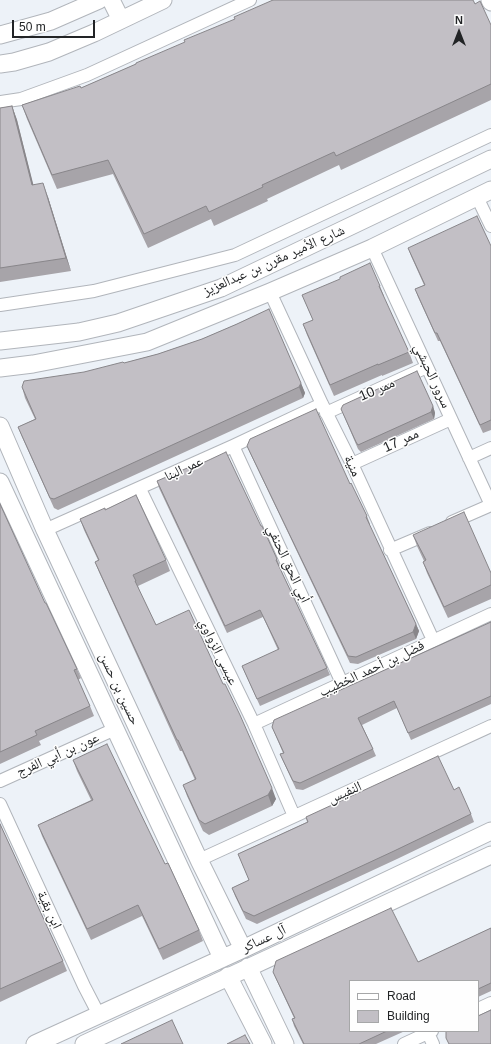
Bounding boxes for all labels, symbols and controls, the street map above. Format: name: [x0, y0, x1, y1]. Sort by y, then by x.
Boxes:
scale bar: [14, 12, 97, 38]
north arrow: [439, 12, 479, 52]
text: N: [455, 14, 463, 26]
text: 50 m: [19, 20, 46, 34]
street label: شارع الأمير مقرن بن عبدالعزيز: [200, 222, 348, 300]
street label: سرور الحبشي: [410, 341, 454, 411]
street label: ممر 10: [357, 375, 397, 405]
street label: ممر 17: [381, 426, 421, 456]
street label: عمر البنا: [162, 453, 206, 485]
street label: منية: [340, 453, 364, 479]
street label: أبي الحق الحنفي: [263, 522, 313, 606]
street label: عيسى الزواوي: [195, 616, 241, 688]
street label: فضل بن أحمد الخطيب: [317, 637, 427, 701]
street label: حسين بن حسن: [95, 650, 143, 728]
street label: عون بن أبي الفرج: [14, 729, 102, 781]
street label: النفيس: [326, 778, 364, 808]
street label: ابن بقية: [33, 888, 65, 932]
street label: آل عساكر: [239, 921, 289, 957]
legend: [349, 980, 479, 1032]
text: Road: [387, 989, 416, 1003]
text: Building: [387, 1009, 430, 1023]

